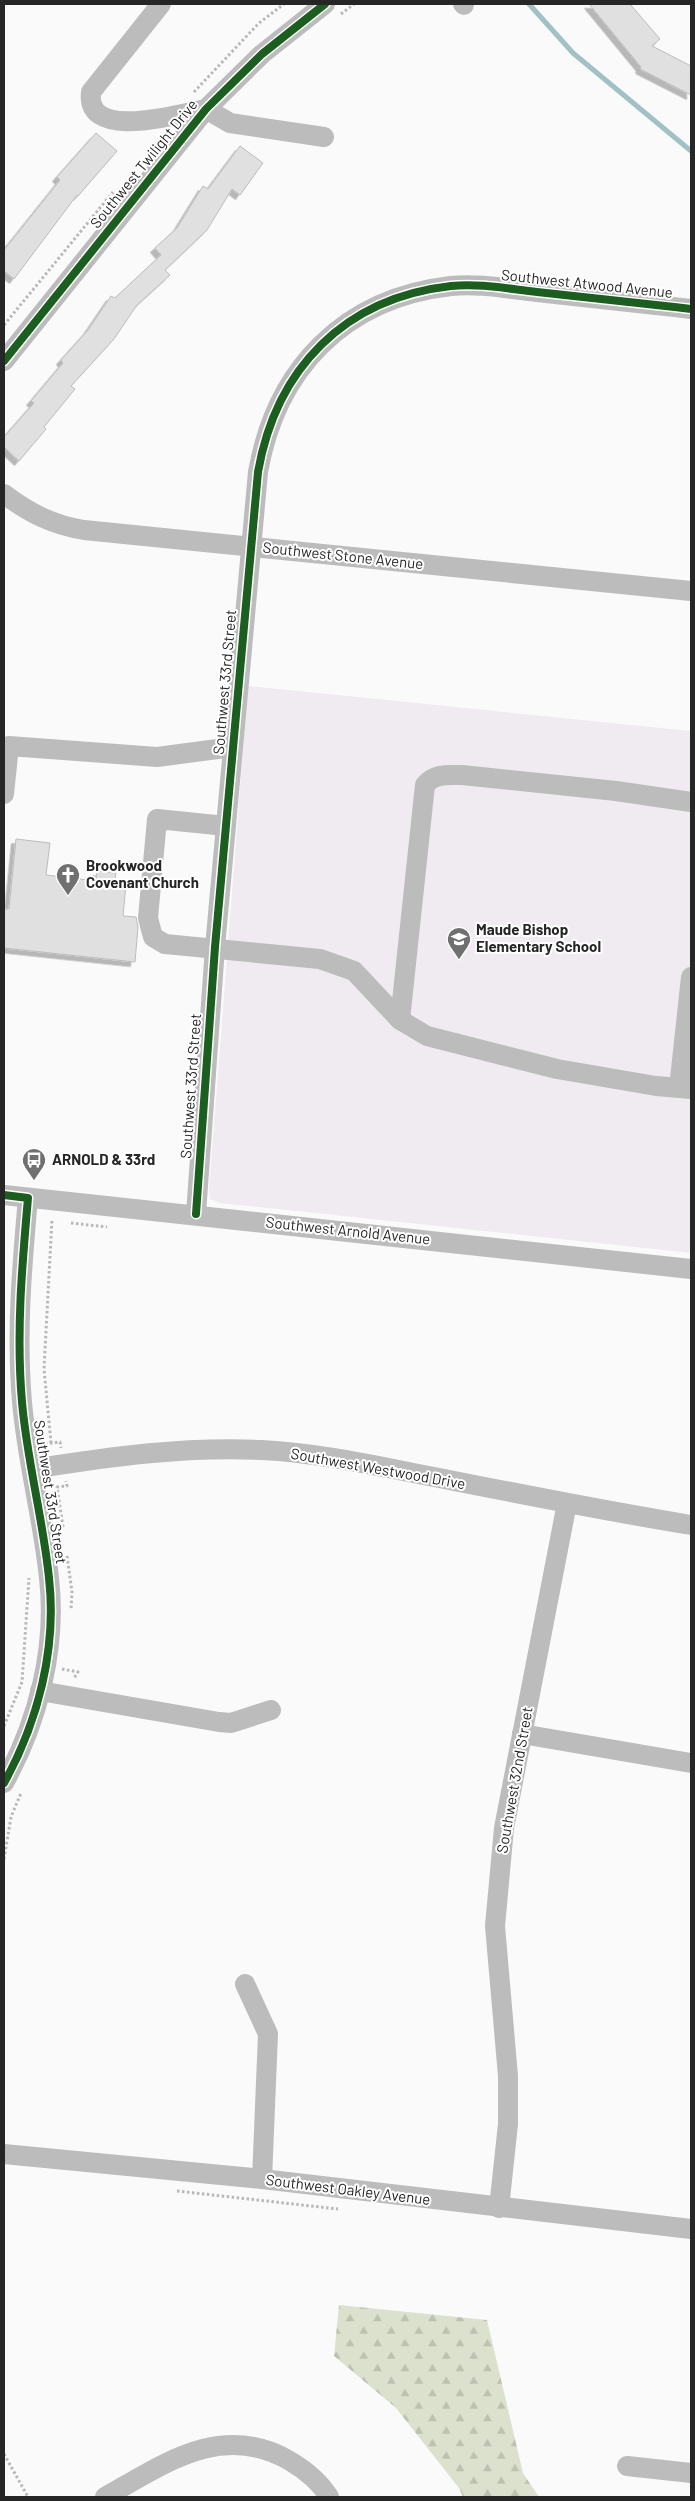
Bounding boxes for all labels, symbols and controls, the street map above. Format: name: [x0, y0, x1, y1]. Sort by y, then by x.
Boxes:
street label: Southwest Twilight Drive: [86, 95, 201, 231]
street label: Southwest Atwood Avenue: [500, 265, 674, 301]
street label: Southwest Stone Avenue: [262, 538, 424, 572]
street label: Southwest 33rd Street: [209, 609, 239, 755]
place label: Brookwood Covenant Church: [86, 856, 199, 891]
church icon: Brookwood Covenant Church: [55, 862, 81, 896]
place label: Maude Bishop Elementary School: [476, 920, 601, 955]
school or university icon: Maude Bishop Elementary School: [446, 926, 472, 960]
street label: Southwest 33rd Street: [176, 1013, 204, 1159]
bus stop icon: ARNOLD & 33rd: [21, 1147, 47, 1181]
place label: ARNOLD & 33rd: [52, 1150, 155, 1168]
street label: Southwest Arnold Avenue: [265, 1212, 431, 1248]
street label: Southwest 33rd Street: [31, 1419, 71, 1565]
street label: Southwest Westwood Drive: [289, 1444, 467, 1492]
street label: Southwest 32nd Street: [492, 1705, 536, 1854]
street label: Southwest Oakley Avenue: [265, 2170, 431, 2208]

